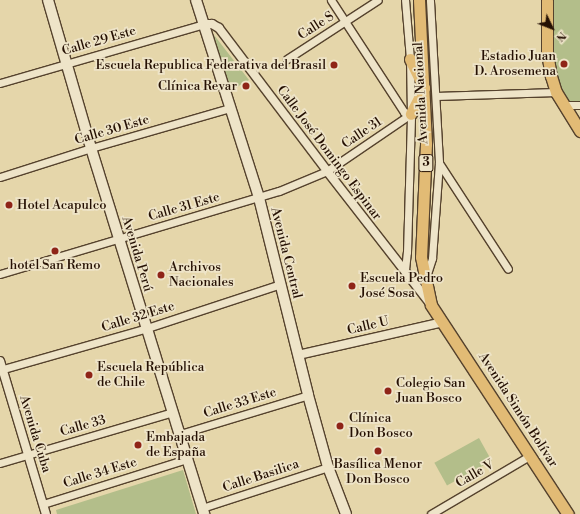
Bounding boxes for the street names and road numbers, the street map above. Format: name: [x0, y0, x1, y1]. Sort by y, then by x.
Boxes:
street label: Calle S: [295, 9, 337, 43]
street label: Calle 29 Este: [60, 23, 138, 59]
street label: Avenida Nacional: [411, 42, 431, 144]
street label: Calle José Domingo Espinar: [273, 83, 385, 223]
street label: Calle 30 Este: [73, 112, 151, 148]
street label: Calle 31: [339, 114, 385, 152]
road number: 3: [418, 153, 434, 173]
street label: Calle 31 Este: [147, 189, 221, 225]
street label: Avenida Central: [267, 206, 305, 300]
street label: Avenida Perú: [118, 215, 156, 293]
street label: Calle 32 Este: [100, 298, 176, 336]
street label: Calle U: [346, 314, 390, 338]
street label: Avenida Simón Bolívar: [475, 350, 561, 470]
street label: Calle 33 Este: [202, 385, 278, 421]
street label: Avenida Cuba: [16, 393, 54, 475]
street label: Calle 33: [58, 412, 108, 440]
street label: Calle 34 Este: [61, 454, 139, 492]
street label: Calle Basilica: [221, 456, 301, 496]
street label: Calle V: [453, 457, 497, 491]

